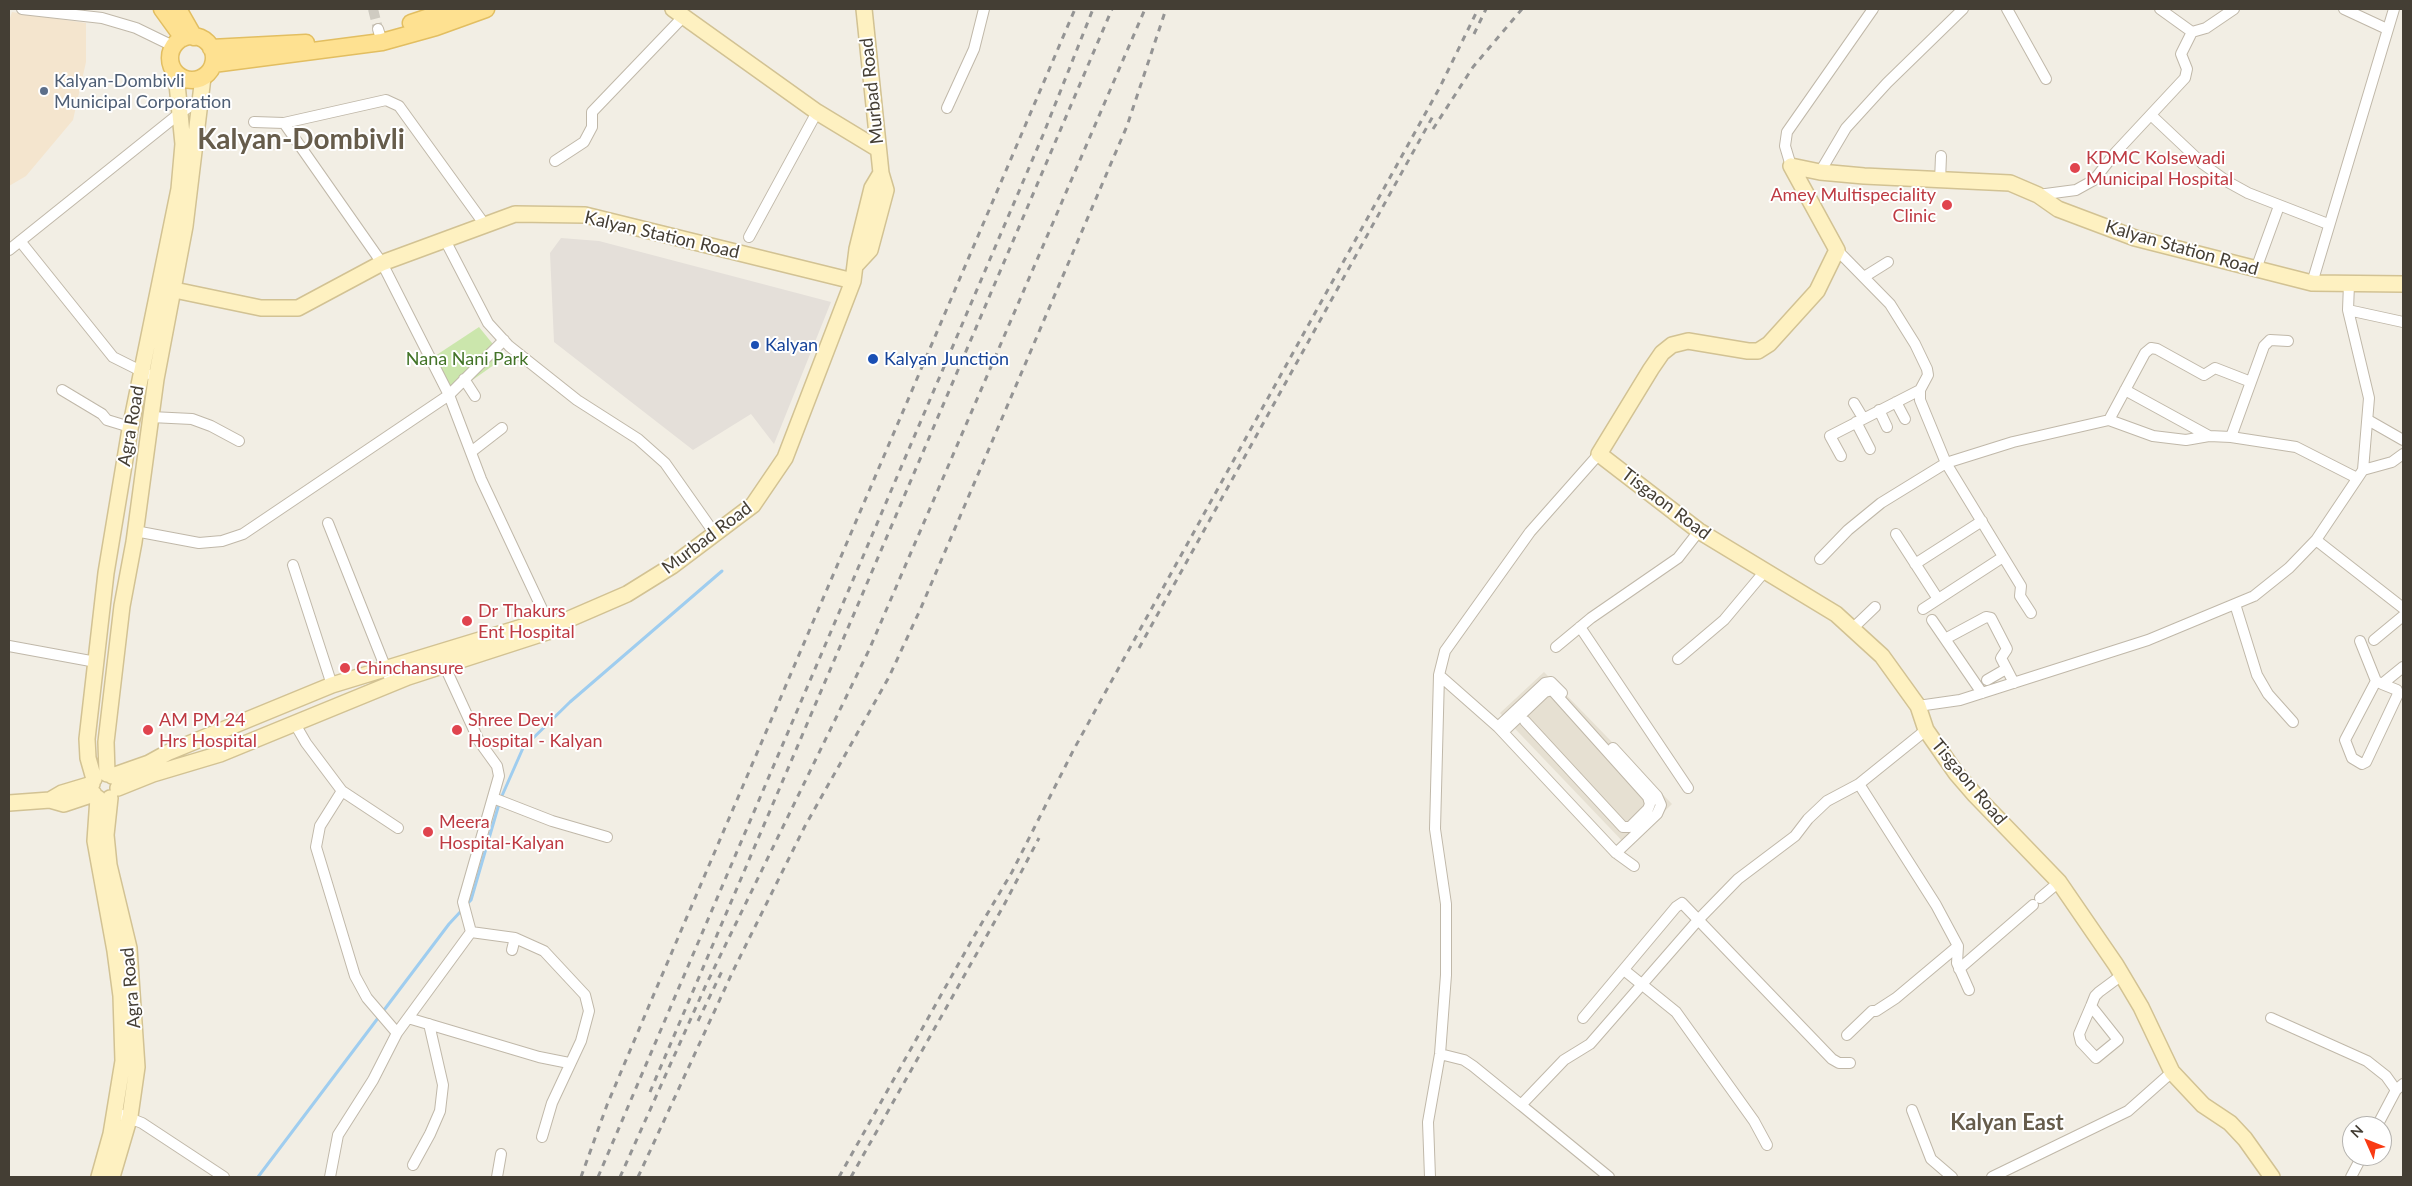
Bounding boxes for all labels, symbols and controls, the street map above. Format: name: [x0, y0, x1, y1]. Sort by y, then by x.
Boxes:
street label: Murbad Road: [856, 37, 888, 145]
place label: Kalyan-Dombivli Municipal Corporation: [54, 70, 231, 112]
marker: Kalyan-Dombivli Municipal Corporation: [38, 85, 50, 97]
district label: Kalyan-Dombivli: [197, 123, 405, 157]
place label: KDMC Kolsewadi Municipal Hospital: [2086, 147, 2233, 190]
marker: KDMC Kolsewadi Municipal Hospital: [2068, 161, 2082, 175]
place label: Amey Multispeciality Clinic: [1770, 184, 1936, 226]
marker: Amey Multispeciality Clinic: [1940, 198, 1954, 212]
street label: Kalyan Station Road: [582, 207, 742, 263]
street label: Kalyan Station Road: [2103, 216, 2261, 280]
place label: Kalyan: [765, 334, 818, 356]
marker: Kalyan: [749, 339, 761, 351]
park label: Nana Nani Park: [406, 348, 528, 370]
place label: Kalyan Junction: [884, 348, 1009, 370]
marker: Kalyan Junction: [866, 352, 880, 366]
street label: Agra Road: [113, 384, 149, 468]
street label: Tisgaon Road: [1617, 464, 1715, 544]
street label: Murbad Road: [658, 497, 756, 579]
place label: Dr Thakurs Ent Hospital: [478, 600, 575, 642]
marker: Dr Thakurs Ent Hospital: [460, 614, 474, 628]
place label: Chinchansure: [356, 657, 464, 679]
marker: Chinchansure: [338, 661, 352, 675]
place label: AM PM 24 Hrs Hospital: [159, 709, 257, 752]
place label: Shree Devi Hospital - Kalyan: [468, 709, 603, 752]
marker: AM PM 24 Hrs Hospital: [141, 723, 155, 737]
marker: Shree Devi Hospital - Kalyan: [450, 723, 464, 737]
street label: Tisgaon Road: [1927, 735, 2011, 829]
place label: Meera Hospital-Kalyan: [439, 811, 564, 854]
marker: Meera Hospital-Kalyan: [421, 825, 435, 839]
street label: Agra Road: [117, 946, 145, 1030]
district label: Kalyan East: [1950, 1110, 2064, 1136]
north arrow: [2342, 1116, 2392, 1166]
text: N: [2347, 1121, 2366, 1141]

